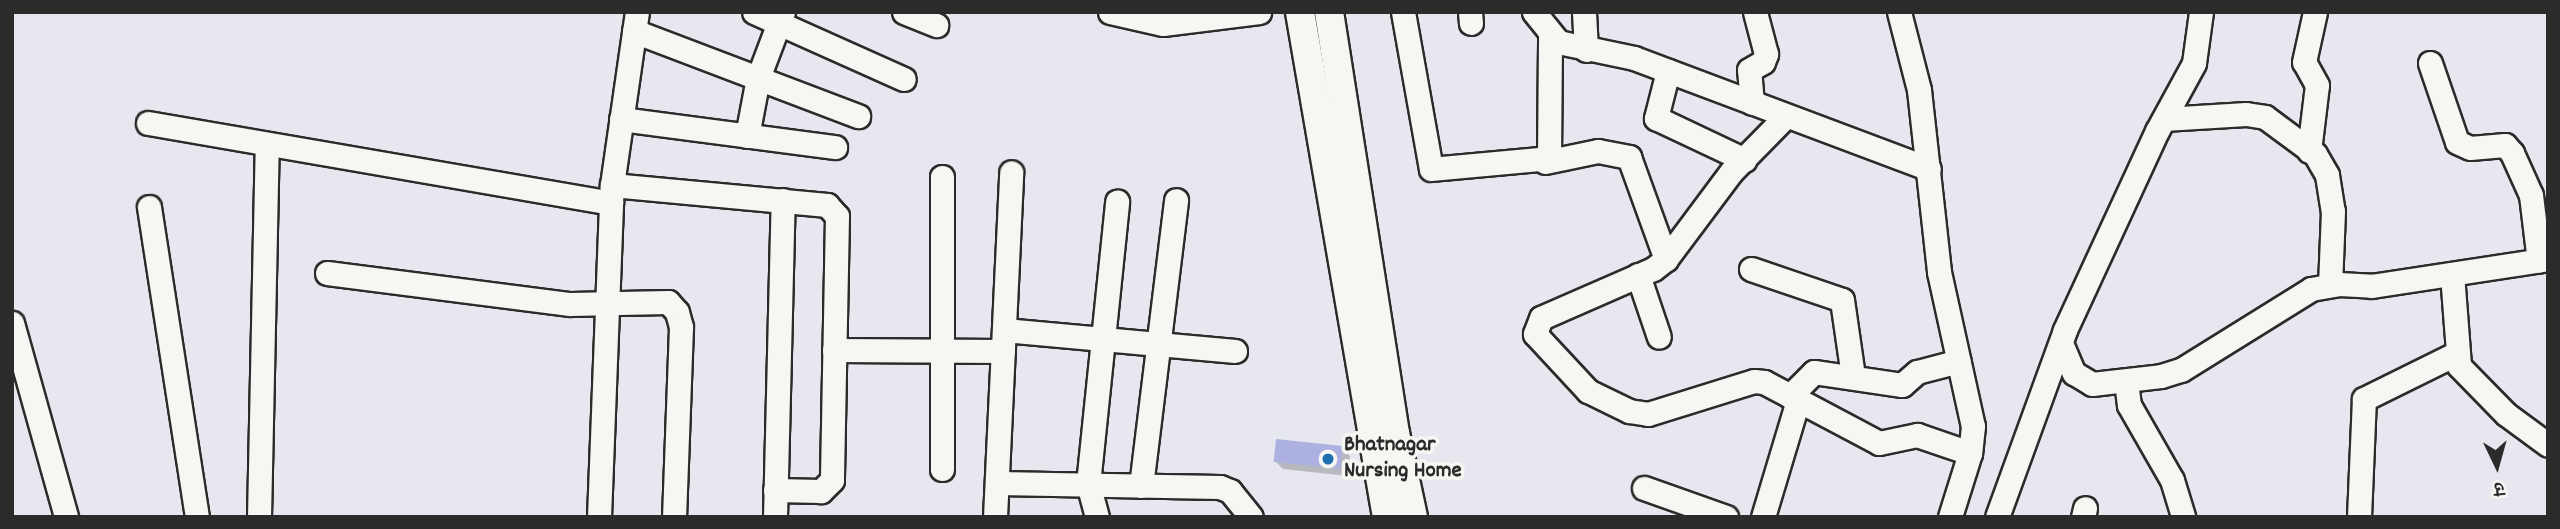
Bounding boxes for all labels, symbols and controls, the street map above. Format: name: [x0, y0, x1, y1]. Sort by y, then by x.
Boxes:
north arrow: [2462, 431, 2532, 501]
place label: Bhatnagar Nursing Home: [1344, 432, 1462, 486]
marker: Bhatnagar Nursing Home: [1318, 449, 1338, 469]
text: उ: [2492, 473, 2505, 501]

